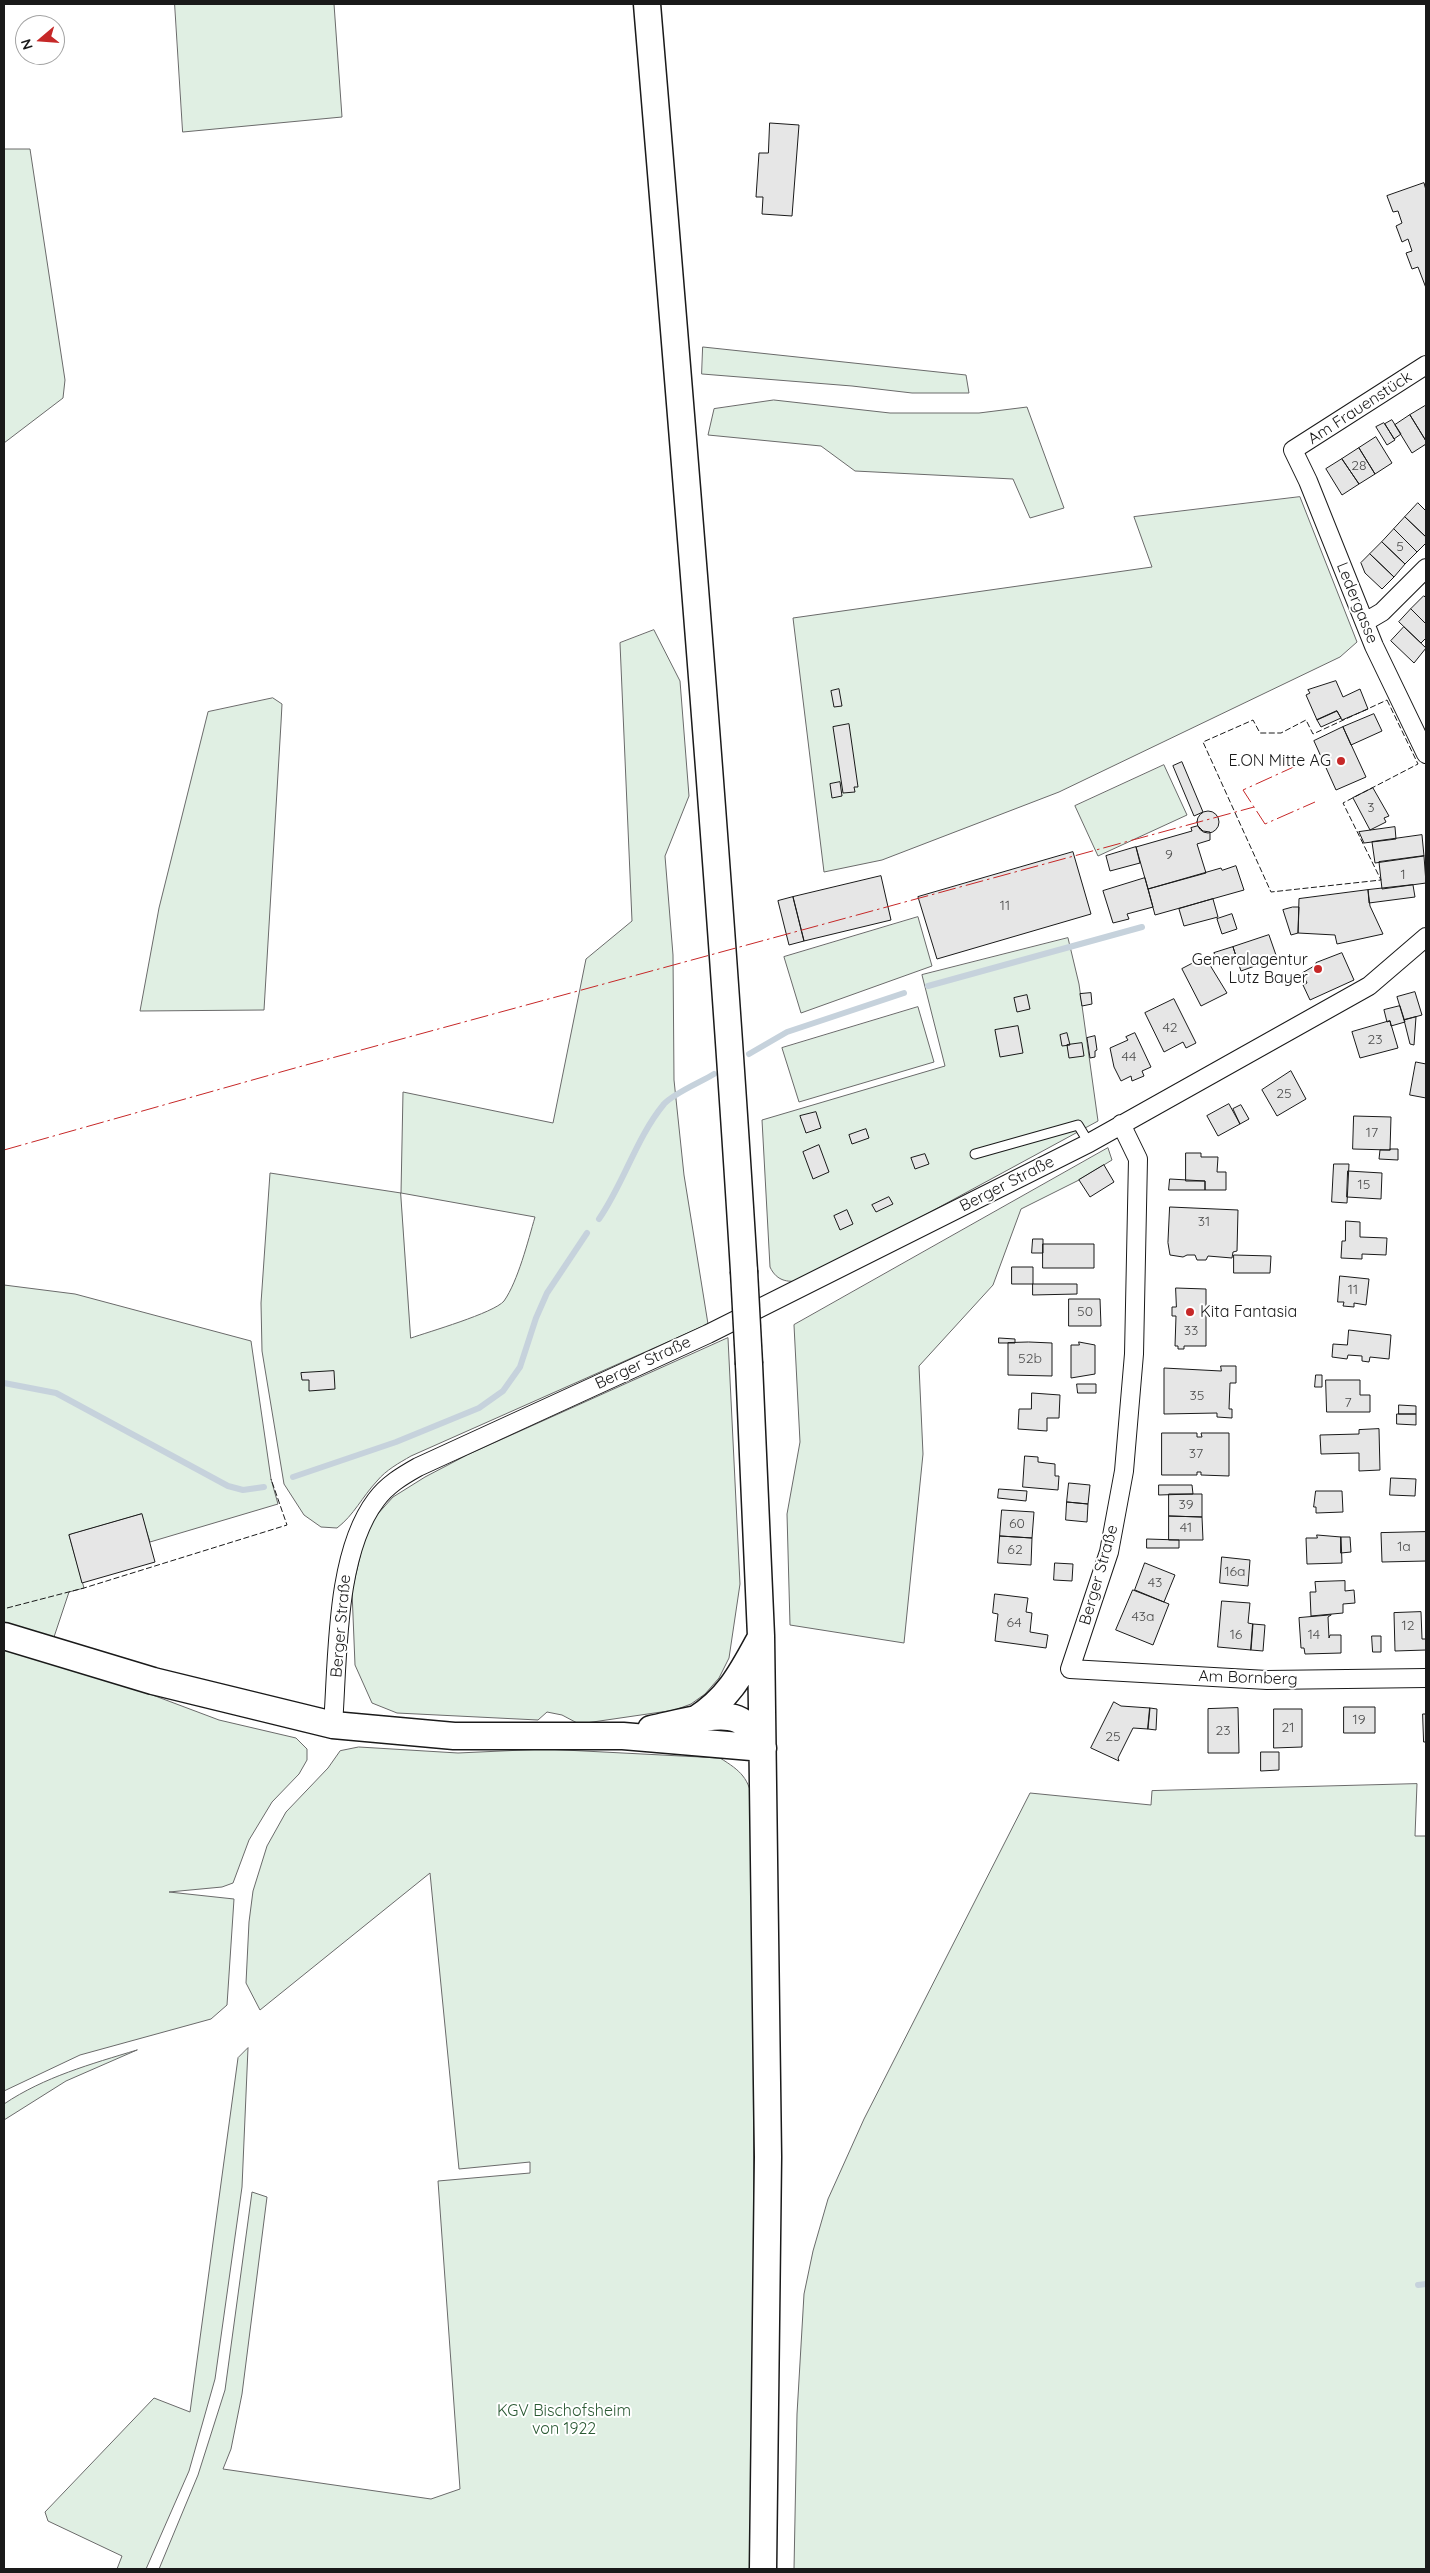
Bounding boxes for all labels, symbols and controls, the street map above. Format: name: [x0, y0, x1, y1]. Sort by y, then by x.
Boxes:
north arrow: [15, 15, 65, 65]
text: N: [17, 37, 37, 52]
street label: Am Frauenstück: [1304, 367, 1416, 449]
house number: 28: [1351, 458, 1367, 474]
house number: 5: [1396, 539, 1404, 555]
street label: Ledergasse: [1332, 560, 1382, 646]
place label: E.ON Mitte AG: [1229, 751, 1331, 771]
marker: E.ON Mitte AG: [1335, 755, 1347, 767]
house number: 3: [1367, 800, 1375, 816]
house number: 9: [1165, 847, 1173, 863]
house number: 1: [1400, 867, 1406, 883]
house number: 11: [1000, 898, 1010, 914]
place label: Generalagentur Lutz Bayer: [1192, 950, 1308, 988]
marker: Generalagentur Lutz Bayer: [1312, 963, 1324, 975]
house number: 42: [1162, 1020, 1178, 1036]
house number: 23: [1367, 1032, 1383, 1048]
house number: 44: [1122, 1049, 1136, 1065]
house number: 25: [1276, 1086, 1292, 1102]
house number: 17: [1366, 1125, 1378, 1141]
street label: Berger Straße: [957, 1152, 1057, 1216]
house number: 15: [1358, 1177, 1370, 1193]
house number: 31: [1198, 1214, 1210, 1230]
house number: 11: [1348, 1282, 1358, 1298]
place label: Kita Fantasia: [1200, 1302, 1297, 1322]
house number: 50: [1077, 1304, 1093, 1320]
marker: Kita Fantasia: [1184, 1306, 1196, 1318]
house number: 33: [1184, 1323, 1198, 1339]
street label: Berger Straße: [592, 1332, 694, 1394]
house number: 52b: [1018, 1351, 1042, 1367]
house number: 35: [1190, 1388, 1204, 1404]
house number: 7: [1344, 1395, 1352, 1411]
house number: 37: [1189, 1446, 1203, 1462]
house number: 39: [1178, 1497, 1194, 1513]
house number: 60: [1009, 1516, 1025, 1532]
house number: 41: [1180, 1520, 1192, 1536]
street label: Berger Straße: [1076, 1523, 1122, 1627]
house number: 1a: [1397, 1539, 1411, 1555]
house number: 62: [1007, 1542, 1023, 1558]
house number: 16a: [1224, 1564, 1246, 1580]
street label: Berger Straße: [327, 1574, 355, 1678]
house number: 43: [1148, 1575, 1162, 1591]
house number: 43a: [1131, 1609, 1155, 1625]
house number: 64: [1006, 1615, 1022, 1631]
house number: 12: [1402, 1618, 1414, 1634]
house number: 16: [1230, 1627, 1242, 1643]
house number: 14: [1308, 1627, 1320, 1643]
street label: Am Bornberg: [1198, 1667, 1298, 1689]
house number: 19: [1353, 1712, 1365, 1728]
house number: 21: [1282, 1720, 1294, 1736]
house number: 23: [1215, 1723, 1231, 1739]
house number: 25: [1105, 1729, 1121, 1745]
park label: KGV Bischofsheim von 1922: [497, 2401, 631, 2439]

